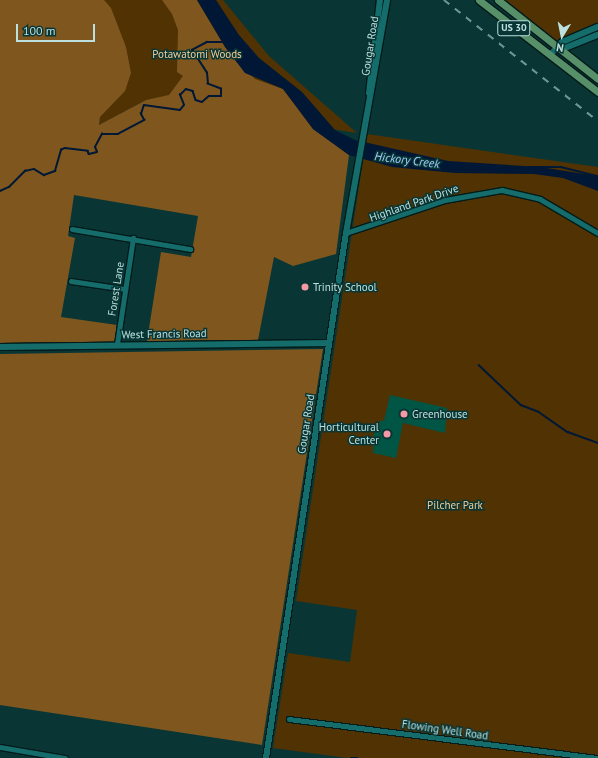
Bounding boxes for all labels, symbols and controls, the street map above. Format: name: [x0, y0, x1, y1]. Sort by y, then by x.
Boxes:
street label: Gougar Road: [359, 15, 381, 77]
scale bar: [18, 16, 97, 42]
north arrow: [542, 16, 582, 56]
road number: US 30: [497, 20, 531, 36]
text: 100 m: [23, 23, 56, 38]
text: N: [555, 40, 565, 55]
park label: Potawatomi Woods: [152, 47, 242, 61]
water label: Hickory Creek: [373, 149, 441, 171]
street label: Highland Park Drive: [368, 182, 460, 224]
street label: Forest Lane: [105, 261, 127, 317]
place label: Trinity School: [313, 280, 377, 294]
marker: Trinity School: [300, 282, 310, 292]
street label: West Francis Road: [121, 327, 207, 341]
street label: Gougar Road: [295, 393, 317, 455]
place label: Greenhouse: [412, 407, 468, 421]
marker: Greenhouse: [399, 409, 409, 419]
place label: Horticultural Center: [319, 421, 379, 447]
marker: Horticultural Center: [382, 429, 392, 439]
park label: Pilcher Park: [427, 498, 483, 512]
street label: Flowing Well Road: [401, 717, 489, 743]

